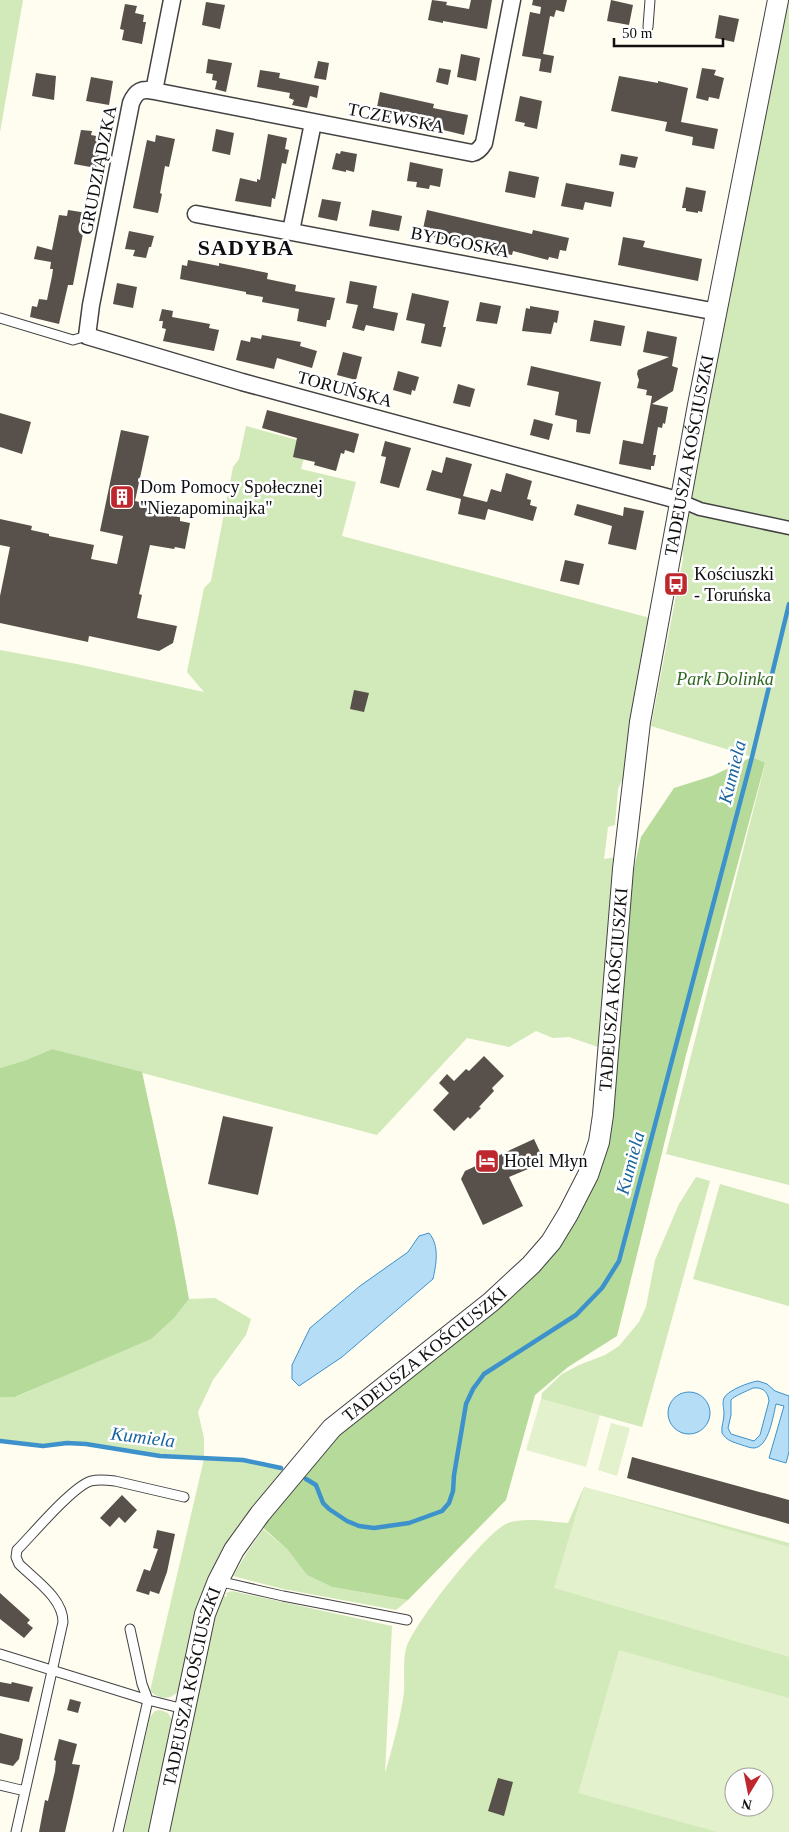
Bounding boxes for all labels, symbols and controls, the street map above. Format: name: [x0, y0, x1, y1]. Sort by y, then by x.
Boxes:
scale bar: [614, 15, 723, 47]
text: 50 m: [622, 25, 653, 41]
street label: TCZEWSKA: [346, 99, 446, 137]
street label: GRUDZIĄDZKA: [76, 104, 120, 236]
street label: BYDGOSKA: [409, 223, 511, 261]
district label: SADYBA: [198, 235, 294, 260]
street label: TADEUSZA KOŚCIUSZKI: [661, 353, 718, 558]
street label: TORUŃSKA: [295, 366, 395, 411]
place label: Dom Pomocy Społecznej "Niezapominajka": [140, 477, 323, 518]
building icon: Dom Pomocy Społecznej "Niezapominajka": [109, 484, 135, 510]
place label: Kościuszki - Toruńska: [694, 564, 774, 605]
bus stop icon: Kościuszki - Toruńska: [663, 571, 689, 597]
park label: Park Dolinka: [675, 669, 774, 689]
water label: Kumiela: [714, 738, 750, 807]
street label: TADEUSZA KOŚCIUSZKI: [595, 887, 631, 1092]
water label: Kumiela: [611, 1129, 648, 1198]
hotel icon: Hotel Młyn: [474, 1148, 500, 1174]
place label: Hotel Młyn: [504, 1151, 588, 1171]
street label: TADEUSZA KOŚCIUSZKI: [338, 1283, 511, 1426]
water label: Kumiela: [109, 1423, 176, 1451]
street label: TADEUSZA KOŚCIUSZKI: [159, 1584, 225, 1788]
north arrow: [724, 1767, 774, 1817]
text: N: [741, 1796, 753, 1813]

